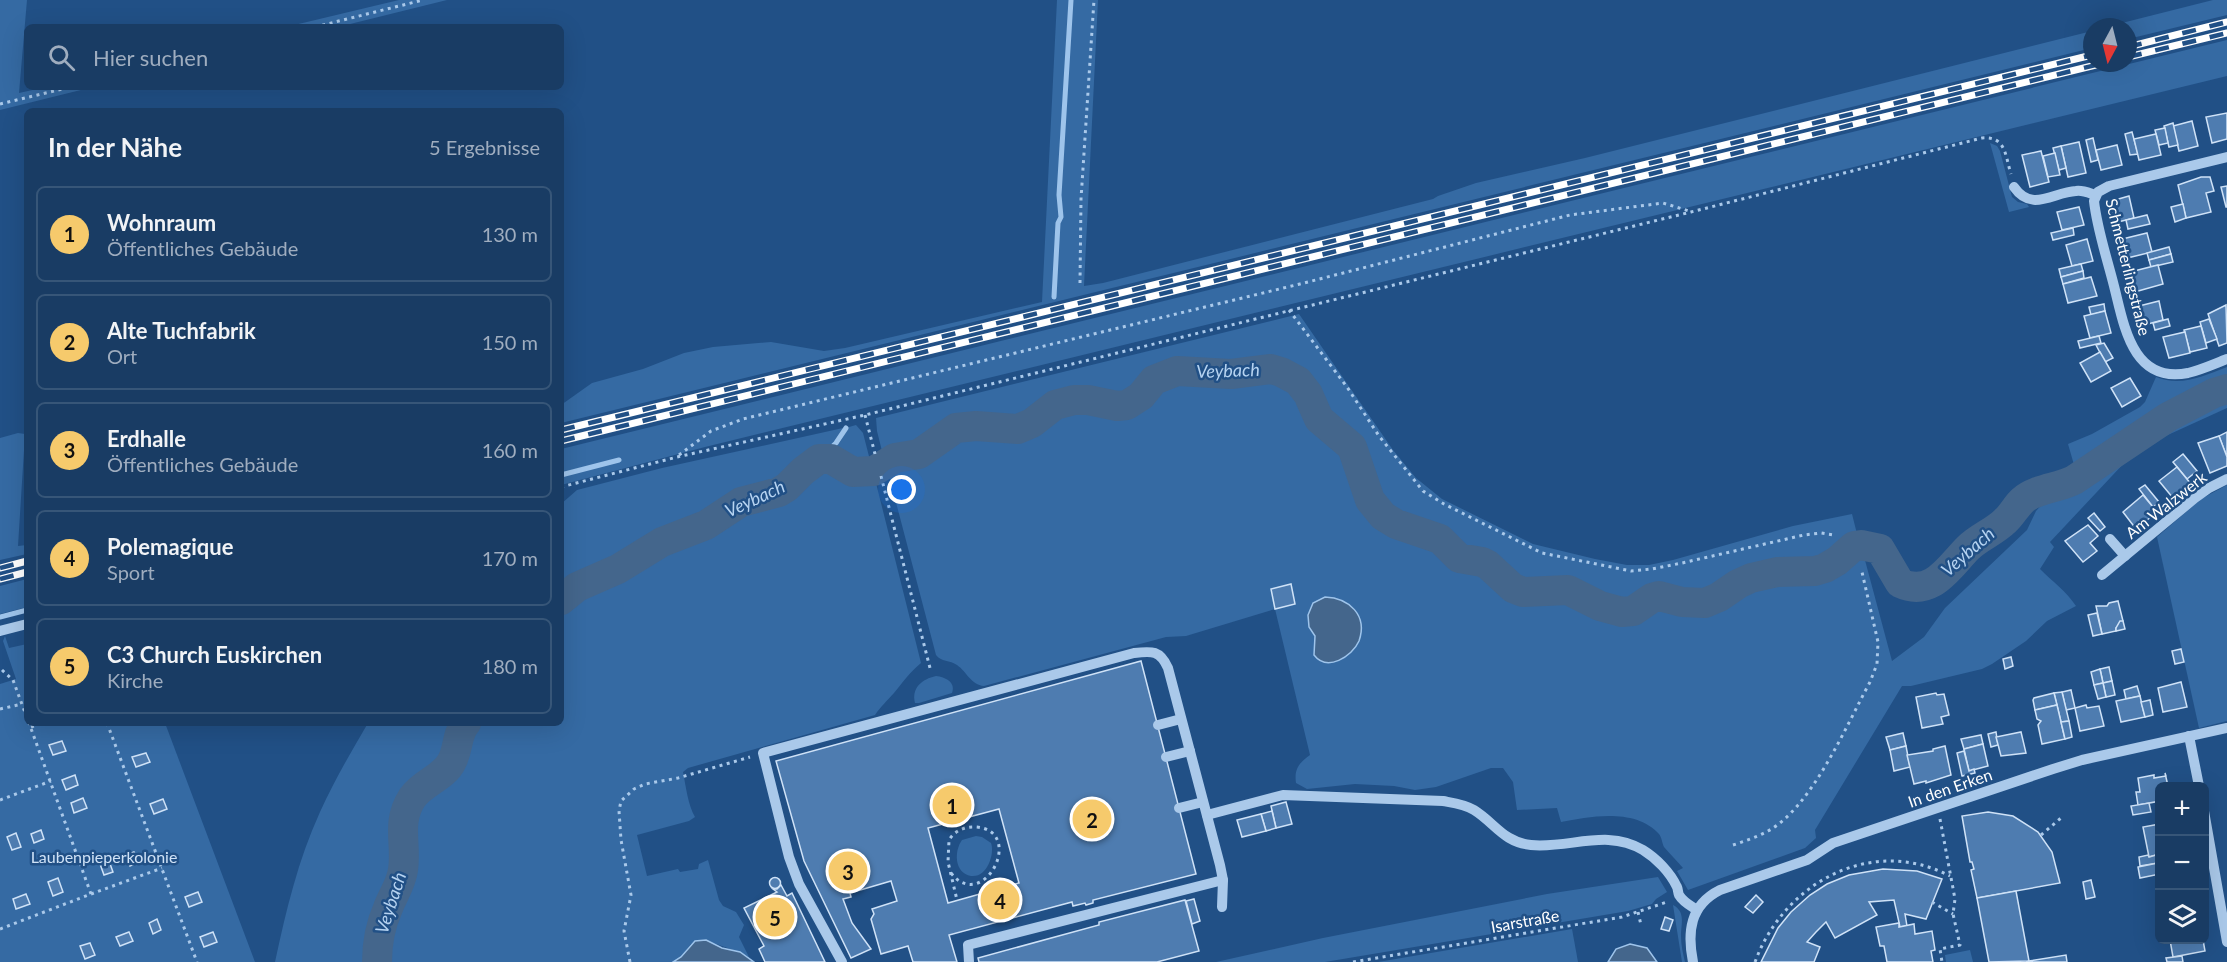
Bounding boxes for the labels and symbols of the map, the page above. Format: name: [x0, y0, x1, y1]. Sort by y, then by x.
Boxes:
north arrow: [2083, 18, 2137, 72]
street label: Schmetterlingstraße: [2102, 196, 2155, 337]
water label: Veybach: [1196, 358, 1260, 382]
street label: Am Walzwerk: [2121, 467, 2211, 542]
water label: Veybach: [721, 475, 788, 521]
your location: [887, 475, 916, 504]
water label: Veybach: [1936, 522, 1999, 580]
street label: In den Erken: [1905, 764, 1994, 811]
pin: 1: [932, 782, 972, 828]
pin: 2: [1072, 796, 1112, 842]
park label: Laubenpieperkolonie: [31, 847, 177, 866]
pin: 3: [828, 848, 868, 894]
water label: Veybach: [370, 869, 410, 936]
pin: 4: [980, 878, 1020, 922]
pin: 5: [756, 894, 794, 940]
street label: Isarstraße: [1489, 905, 1561, 936]

